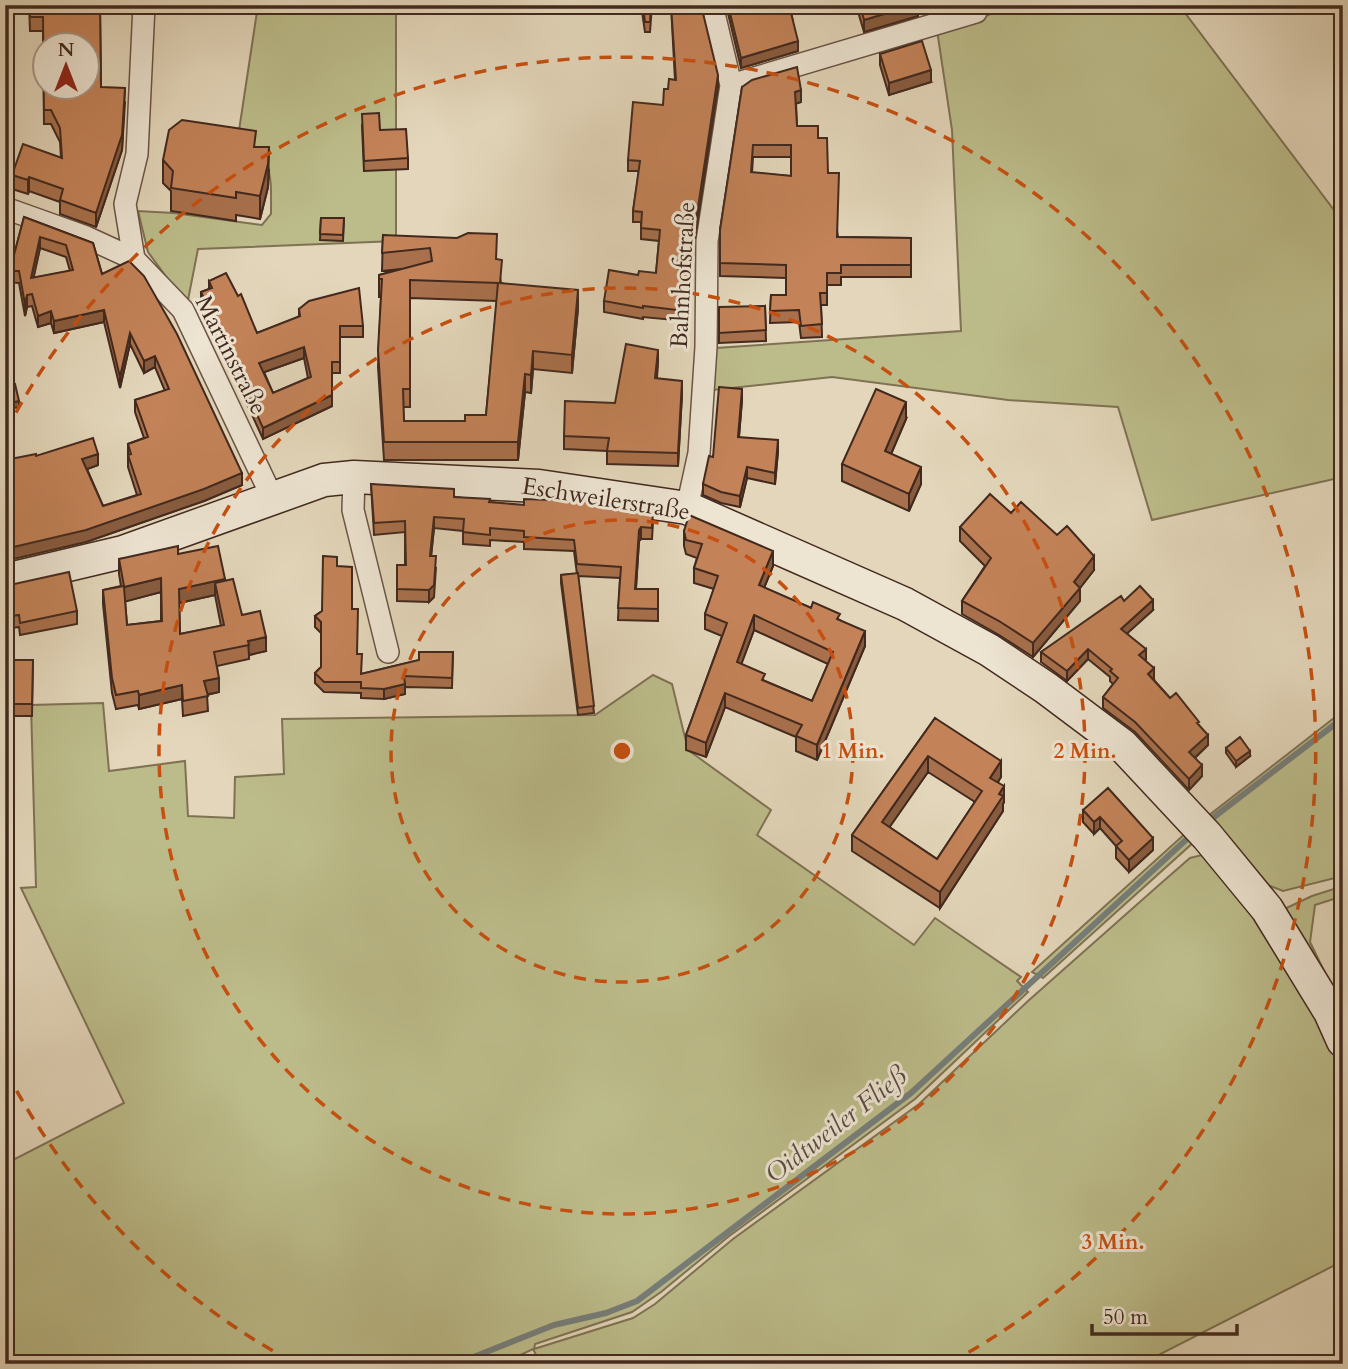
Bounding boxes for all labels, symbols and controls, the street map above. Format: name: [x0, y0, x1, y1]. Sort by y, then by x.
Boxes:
north arrow: [32, 32, 102, 102]
text: N: [58, 37, 75, 63]
street label: Bahnhofstraße: [663, 201, 703, 349]
street label: Martinstraße: [187, 290, 275, 420]
street label: Eschweilerstraße: [520, 469, 692, 529]
text: 1 Min.: [821, 737, 885, 766]
text: 2 Min.: [1053, 737, 1117, 766]
centre of rings: [610, 739, 634, 763]
water label: Oidtweiler Fließ: [758, 1058, 915, 1191]
text: 3 Min.: [1081, 1228, 1145, 1257]
scale bar: [1092, 1292, 1238, 1336]
text: 50 m: [1103, 1303, 1148, 1332]

